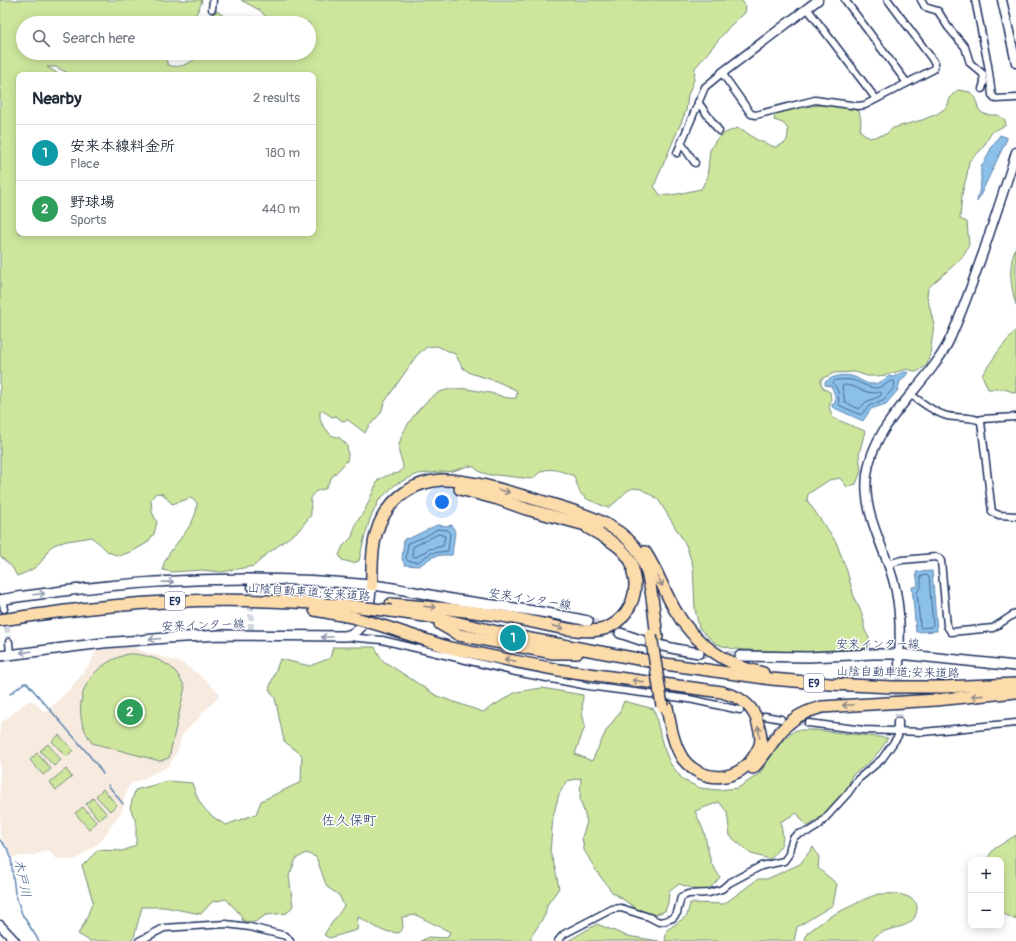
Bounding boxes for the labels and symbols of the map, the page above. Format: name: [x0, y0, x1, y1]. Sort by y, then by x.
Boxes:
one-way arrow: [498, 488, 511, 495]
your location: [432, 492, 452, 512]
one-way arrow: [657, 574, 664, 586]
one-way arrow: [161, 578, 174, 586]
street label: 山陰自動車道;安来道路: [247, 581, 371, 604]
street label: 安来インター線: [487, 586, 572, 613]
one-way arrow: [32, 590, 45, 598]
road number: E9: [165, 592, 185, 610]
one-way arrow: [423, 603, 436, 611]
street label: 安来インター線: [161, 617, 245, 634]
pin: 1: [500, 623, 526, 653]
one-way arrow: [551, 624, 564, 631]
one-way arrow: [321, 633, 334, 641]
one-way arrow: [149, 635, 162, 642]
street label: 安来インター線: [836, 637, 920, 652]
one-way arrow: [20, 648, 33, 656]
one-way arrow: [504, 656, 517, 664]
street label: 山陰自動車道;安来道路: [836, 664, 960, 681]
road number: E9: [804, 674, 824, 692]
one-way arrow: [632, 677, 645, 685]
one-way arrow: [971, 693, 984, 700]
pin: 2: [117, 697, 143, 727]
one-way arrow: [842, 702, 855, 709]
one-way arrow: [756, 726, 763, 739]
district label: 佐久保町: [321, 812, 377, 829]
water label: 木戸川: [10, 857, 34, 899]

